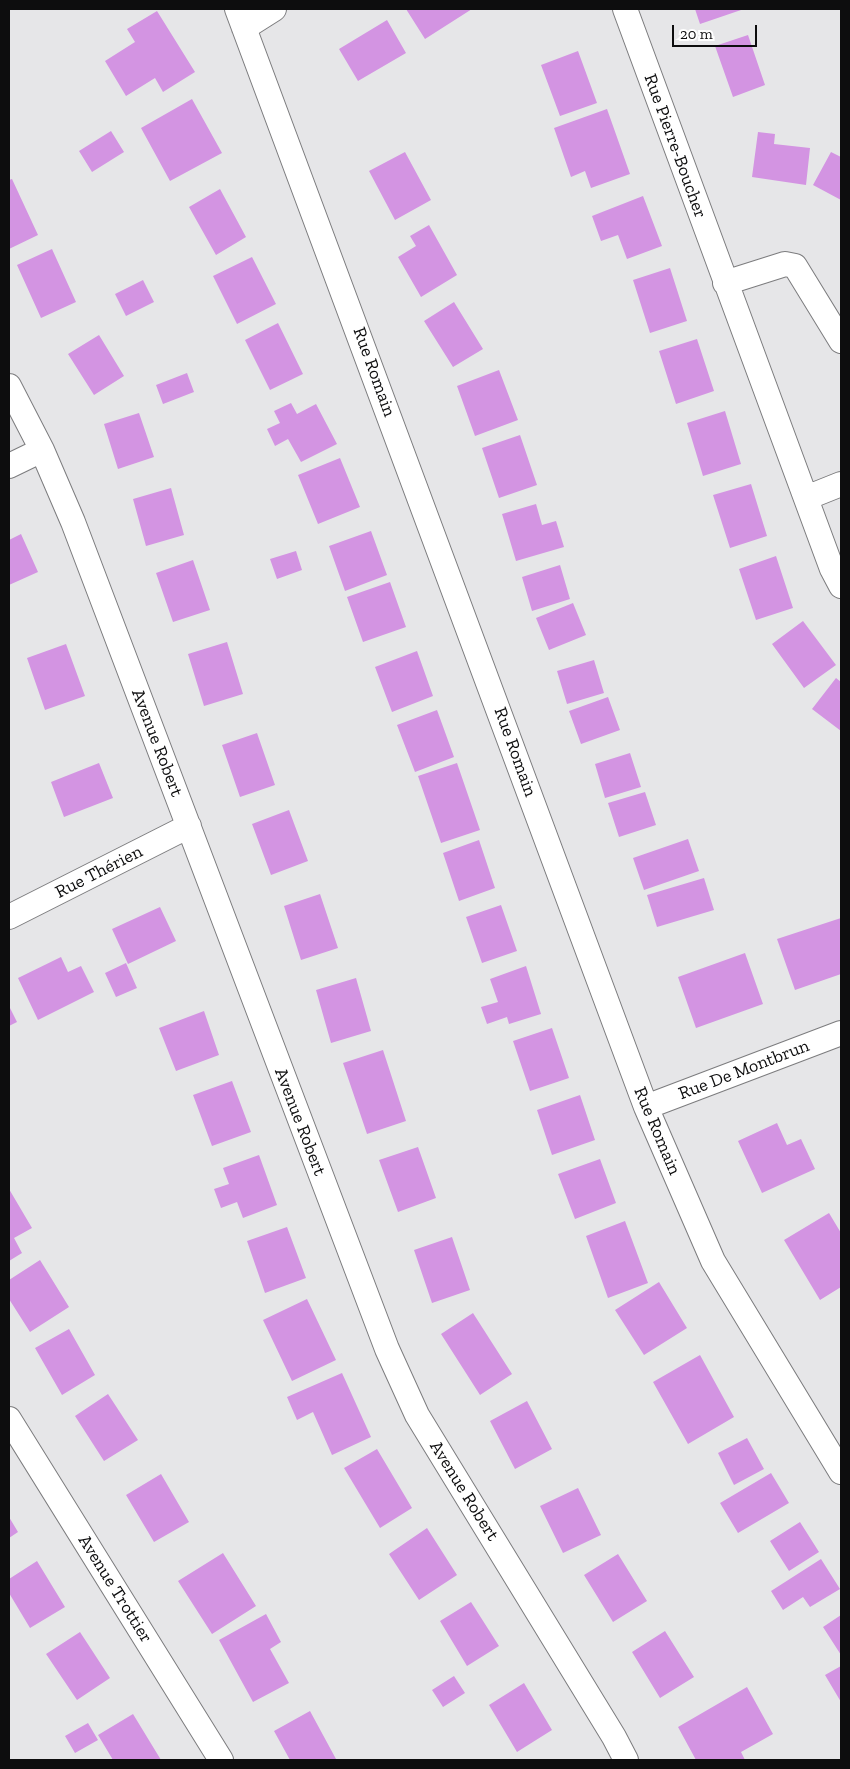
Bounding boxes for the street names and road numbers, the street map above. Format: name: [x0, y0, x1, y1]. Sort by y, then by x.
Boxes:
street label: Rue Pierre-Boucher: [639, 71, 711, 221]
street label: Rue Romain: [348, 324, 400, 420]
street label: Avenue Robert: [127, 686, 187, 800]
street label: Rue Romain: [489, 704, 541, 800]
street label: Rue Thérien: [52, 841, 146, 903]
street label: Rue De Montbrun: [676, 1035, 812, 1105]
street label: Avenue Robert: [270, 1065, 330, 1179]
street label: Rue Romain: [629, 1084, 685, 1178]
street label: Avenue Robert: [425, 1437, 503, 1545]
street label: Avenue Trottier: [73, 1531, 157, 1647]

